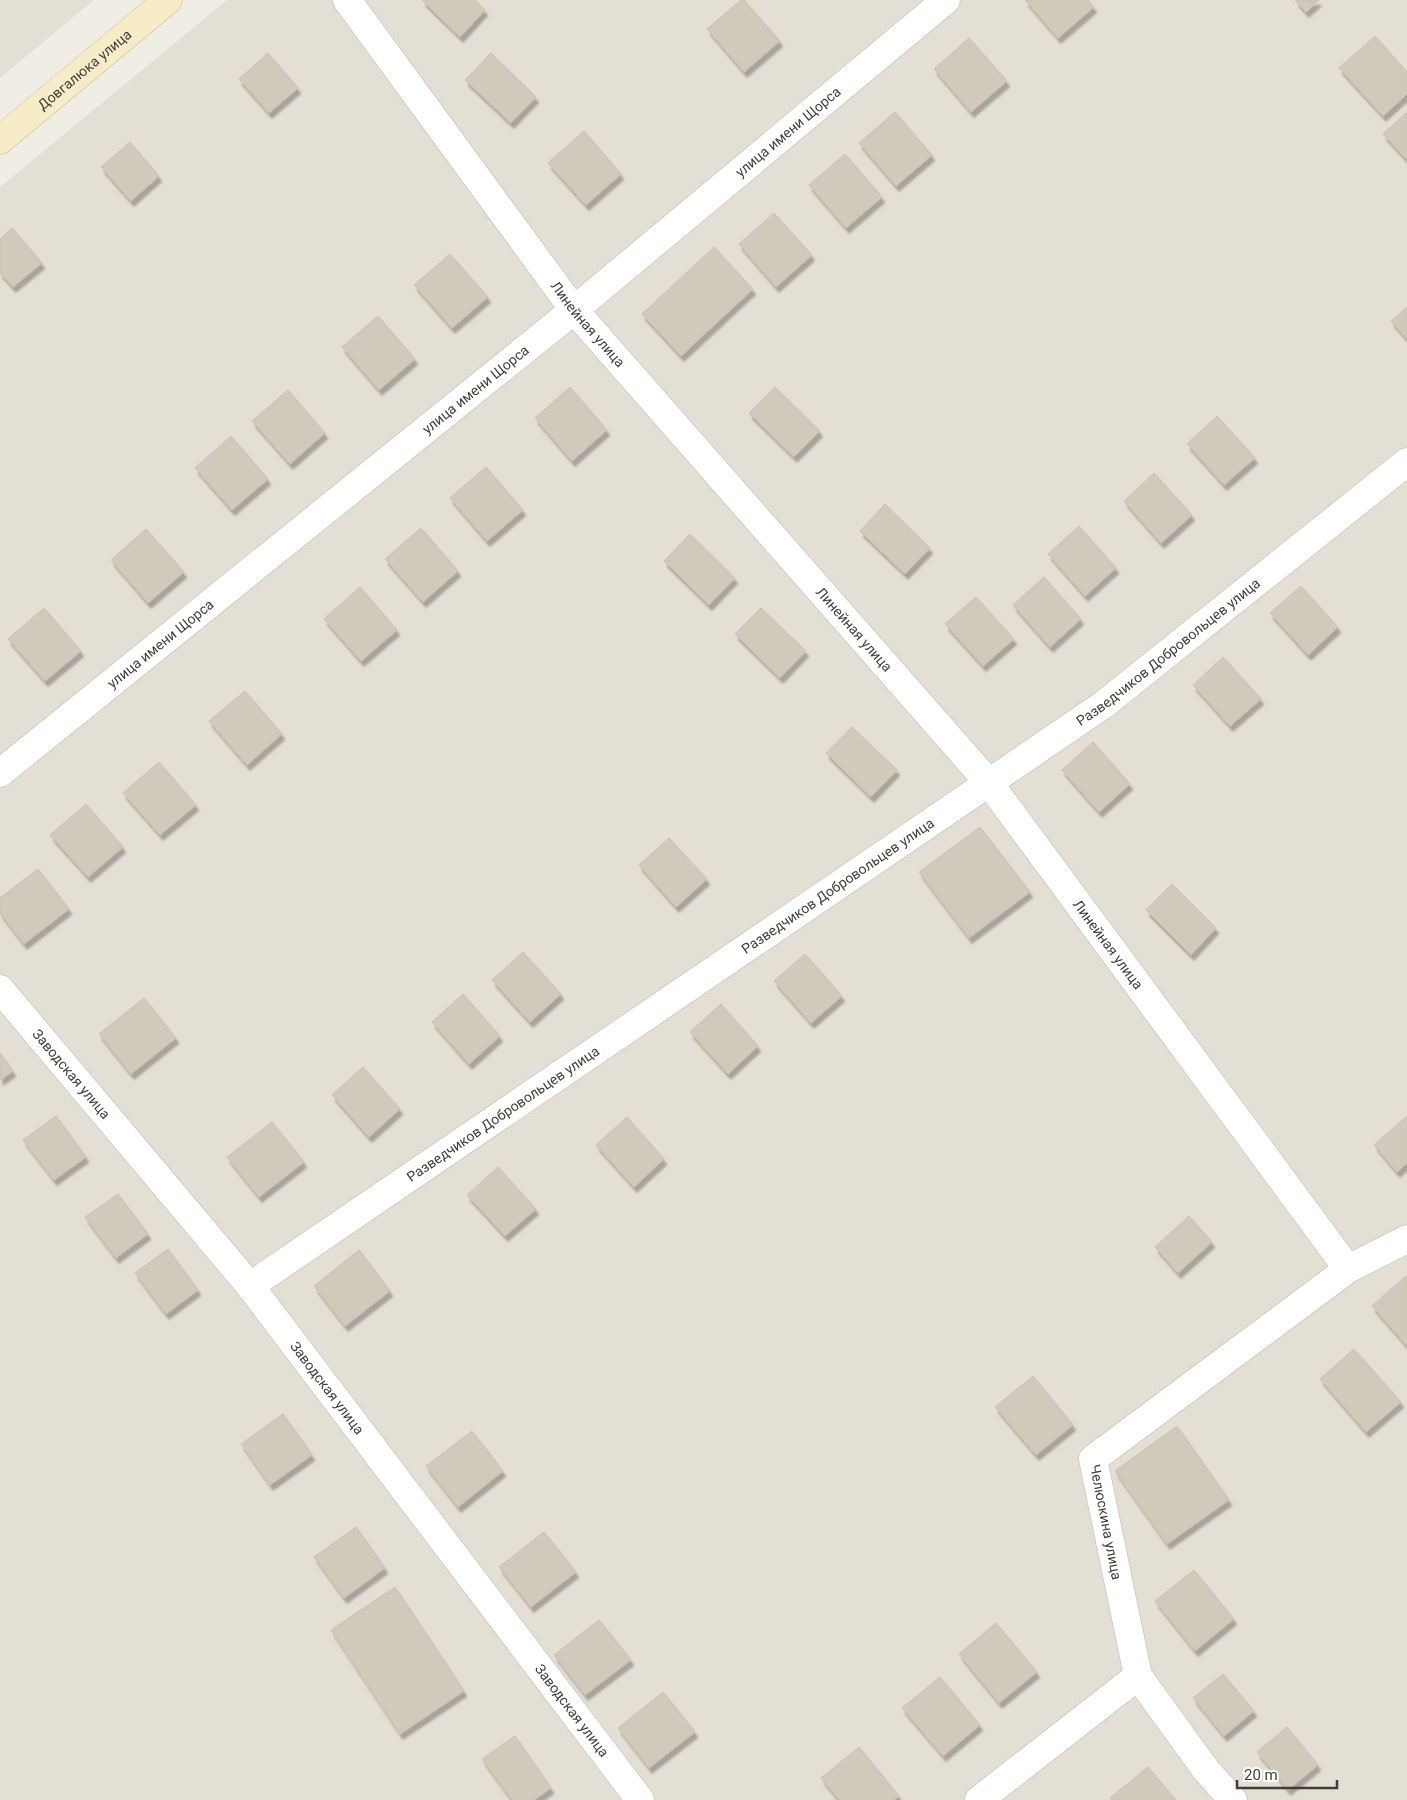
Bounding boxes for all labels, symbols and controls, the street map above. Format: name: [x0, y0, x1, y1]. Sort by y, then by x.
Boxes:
street label: Довгалюка улица: [35, 26, 134, 113]
street label: улица имени Щорса: [732, 83, 844, 180]
street label: Линейная улица: [548, 278, 628, 370]
street label: улица имени Щорса: [419, 342, 532, 437]
street label: Разведчиков Добровольцев улица: [1073, 575, 1263, 729]
street label: Линейная улица: [813, 584, 895, 675]
street label: улица имени Щорса: [104, 596, 217, 691]
street label: Разведчиков Добровольцев улица: [738, 815, 937, 957]
street label: Линейная улица: [1070, 897, 1146, 992]
street label: Заводская улица: [29, 1026, 114, 1122]
street label: Разведчиков Добровольцев улица: [404, 1043, 602, 1185]
street label: Заводская улица: [287, 1338, 367, 1437]
street label: Челюскина улица: [1087, 1463, 1125, 1581]
street label: Заводская улица: [532, 1661, 612, 1760]
scale bar: [1237, 1758, 1337, 1790]
text: 20 m: [1244, 1766, 1278, 1784]

